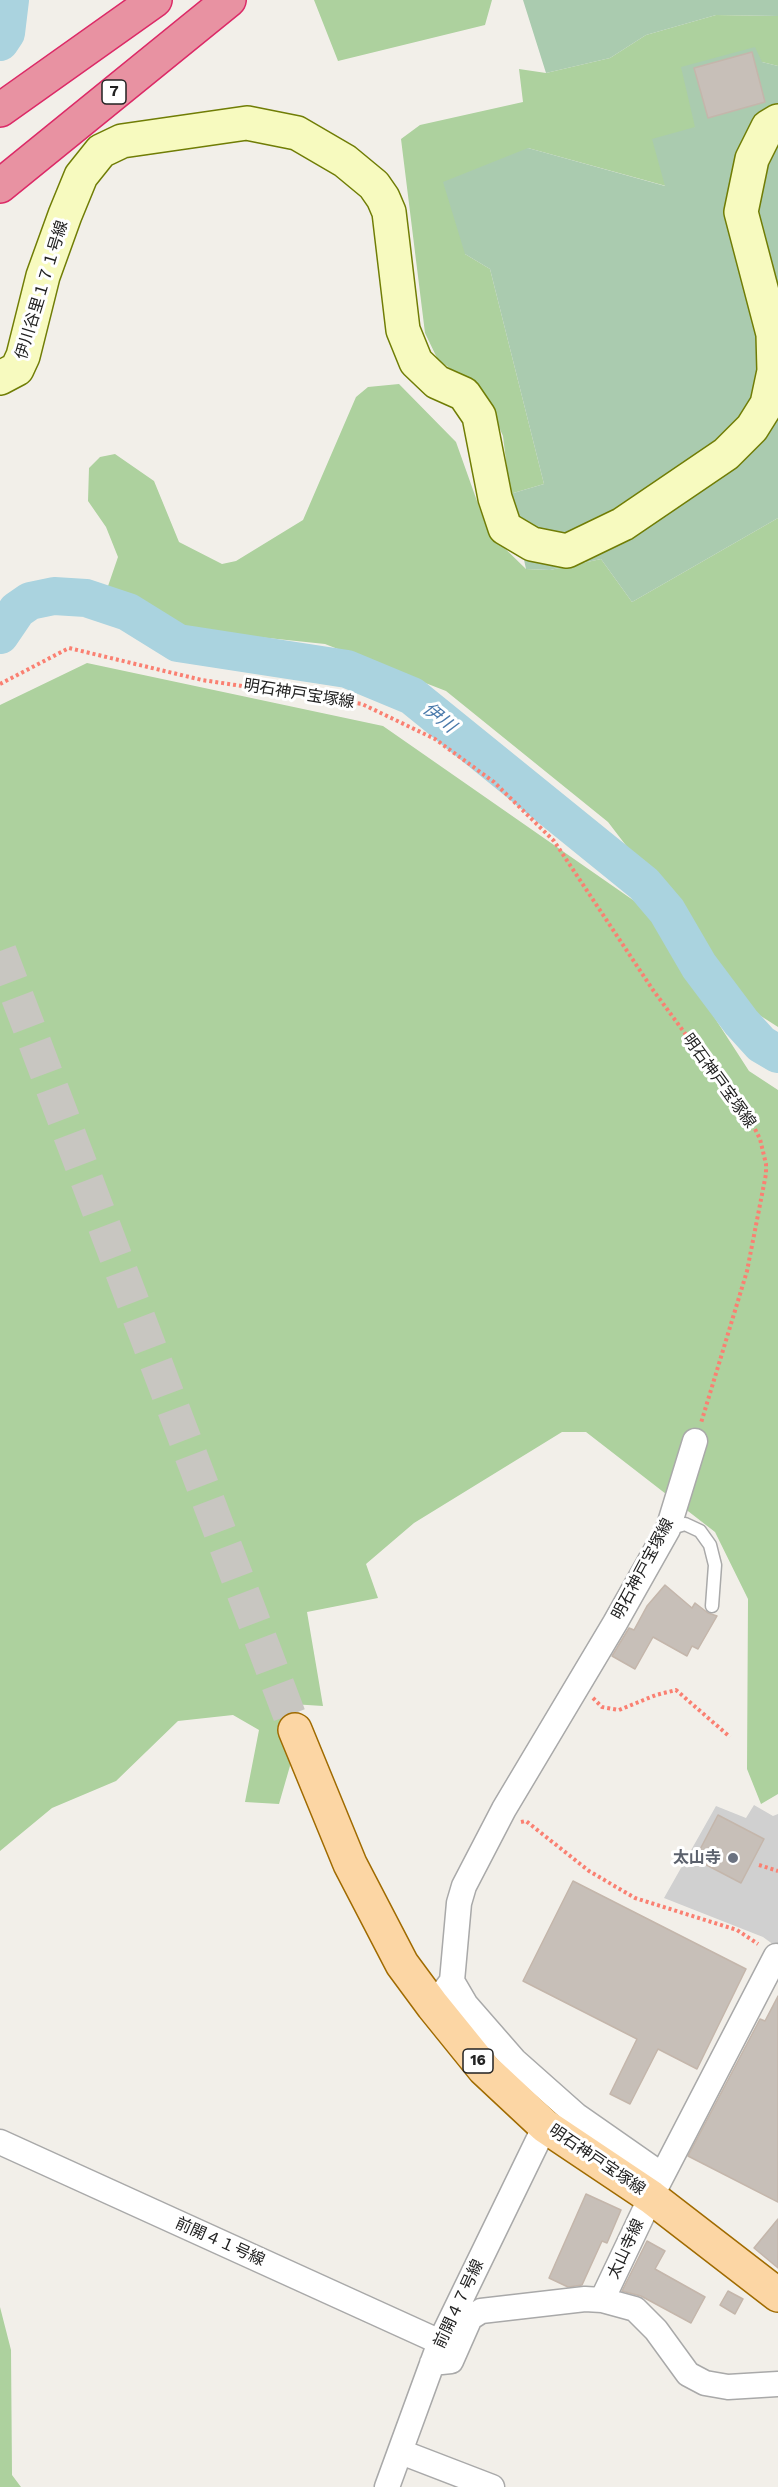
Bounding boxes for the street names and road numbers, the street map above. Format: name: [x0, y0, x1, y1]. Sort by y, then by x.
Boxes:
road number: 7: [102, 80, 126, 104]
street label: 伊川谷里１７１号線: [12, 218, 72, 362]
street label: 明石神戸宝塚線: [242, 676, 356, 712]
street label: 明石神戸宝塚線: [678, 1030, 760, 1132]
street label: 明石神戸宝塚線: [608, 1515, 678, 1623]
road number: 16: [463, 2049, 493, 2073]
street label: 明石神戸宝塚線: [545, 2121, 649, 2199]
street label: 前開４１号線: [172, 2214, 268, 2270]
street label: 太山寺線: [604, 2216, 648, 2282]
street label: 前開４７号線: [430, 2256, 488, 2352]

